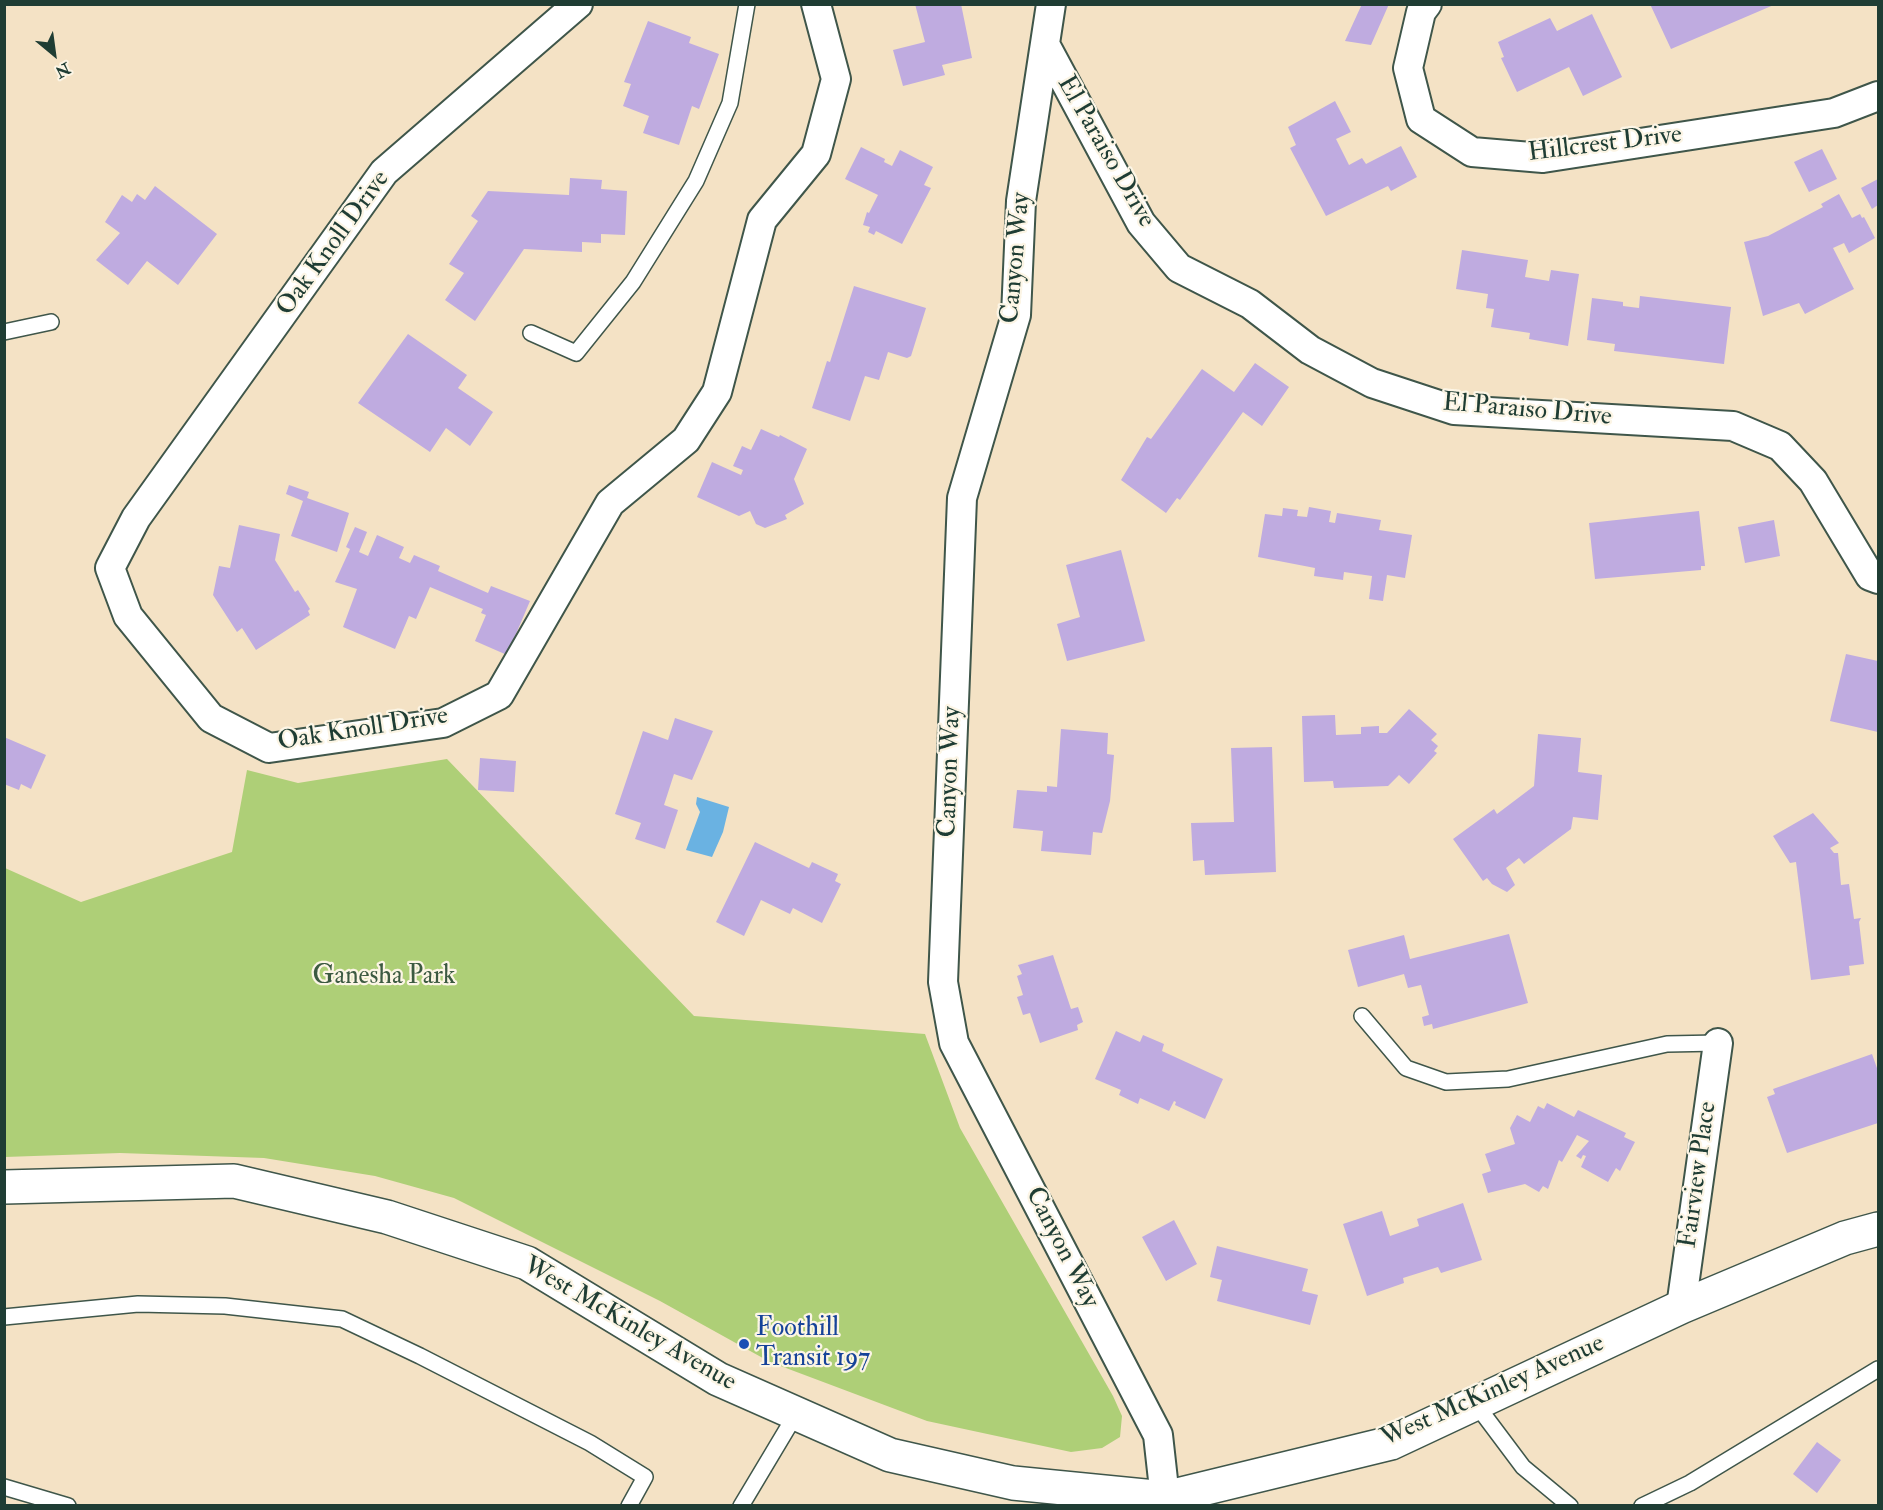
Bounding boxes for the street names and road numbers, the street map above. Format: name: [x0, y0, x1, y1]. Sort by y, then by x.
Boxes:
street label: El Paraiso Drive: [1049, 71, 1161, 233]
street label: Hillcrest Drive: [1526, 120, 1684, 170]
street label: Oak Knoll Drive: [271, 165, 397, 323]
street label: Canyon Way: [996, 191, 1038, 325]
street label: El Paraiso Drive: [1441, 388, 1613, 434]
street label: Oak Knoll Drive: [276, 701, 450, 759]
street label: Canyon Way: [933, 706, 969, 838]
street label: Fairview Place: [1673, 1100, 1725, 1250]
street label: Canyon Way: [1017, 1182, 1105, 1314]
street label: West McKinley Avenue: [517, 1251, 741, 1399]
street label: West McKinley Avenue: [1377, 1329, 1609, 1455]

